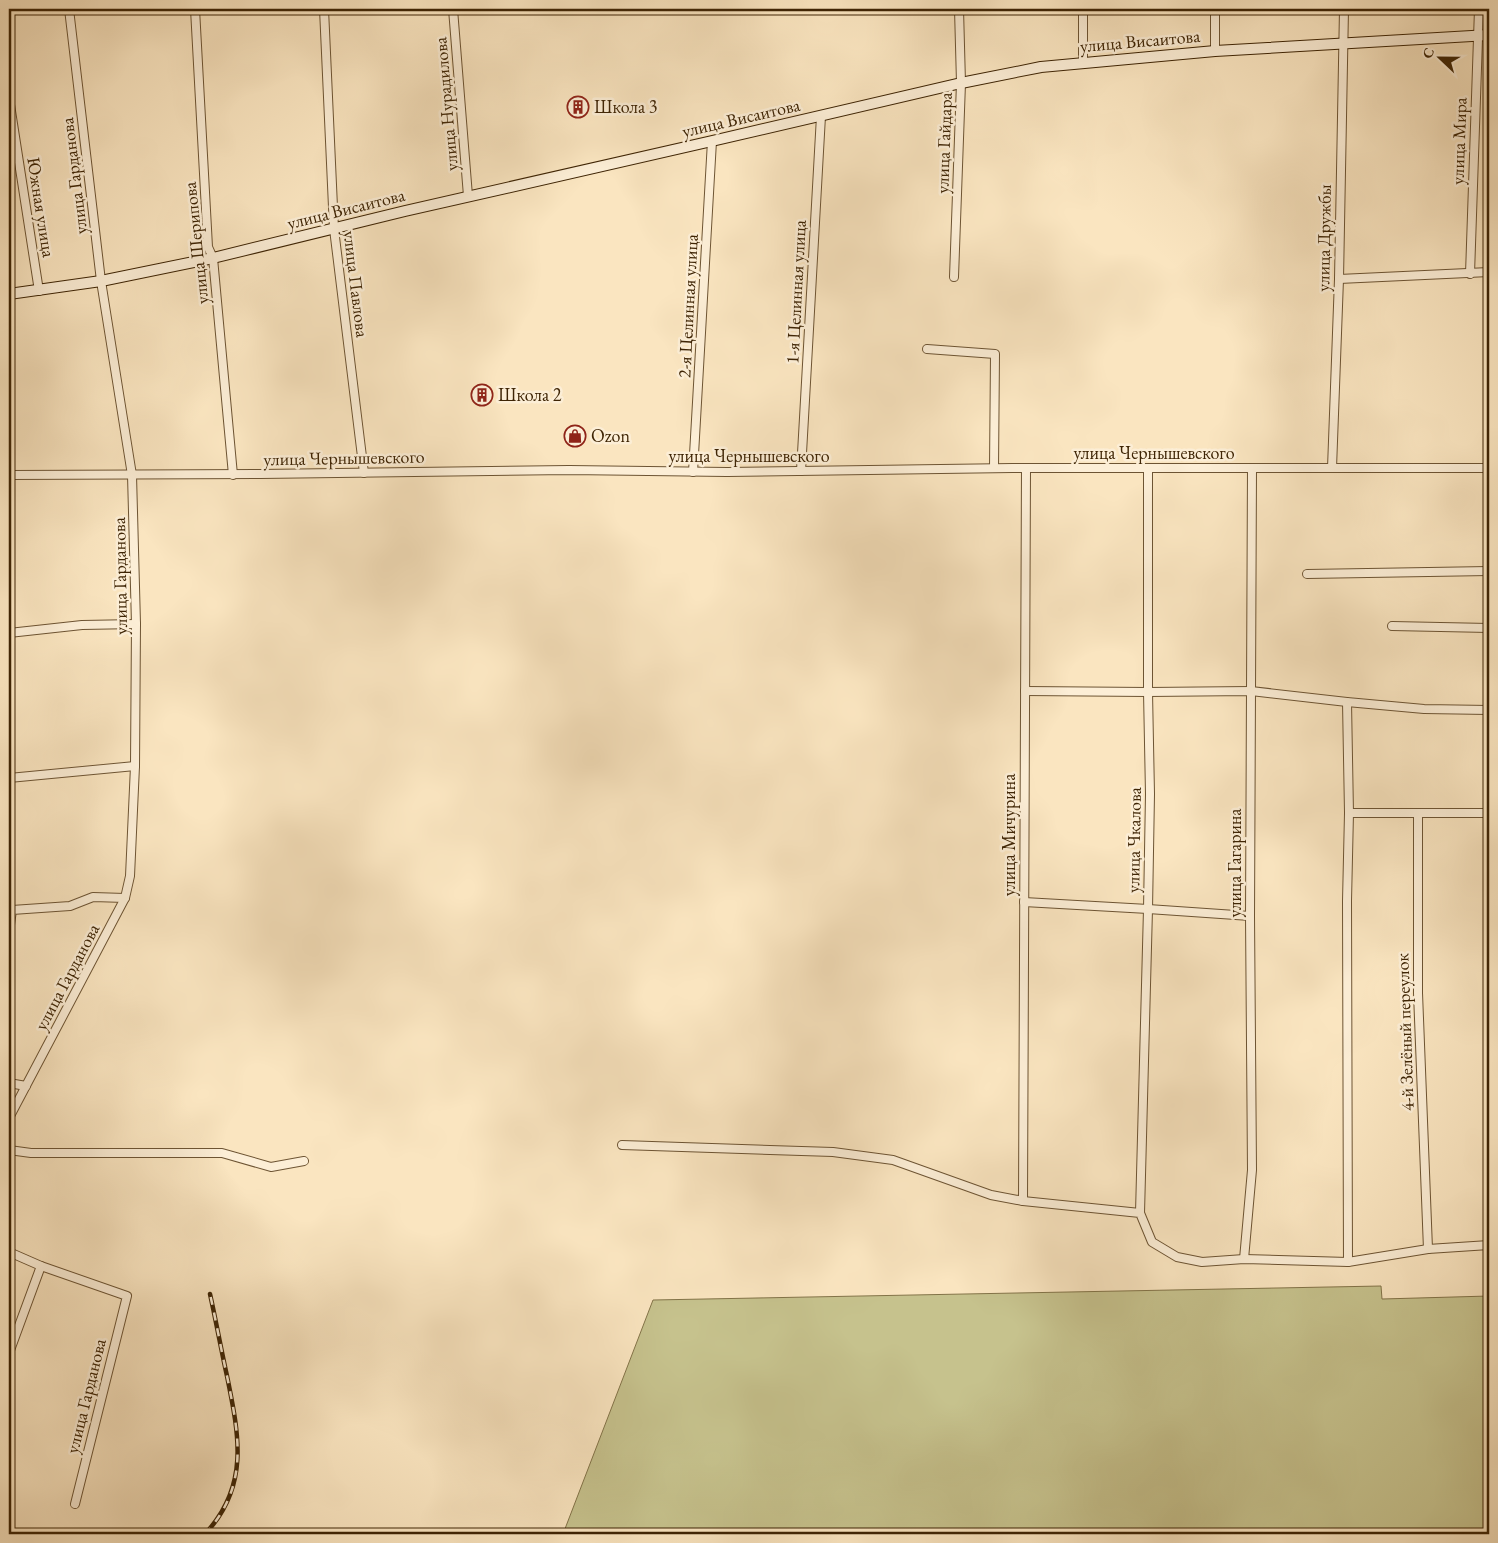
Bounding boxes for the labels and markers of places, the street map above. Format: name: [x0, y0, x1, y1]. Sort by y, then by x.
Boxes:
building icon: Школа 3: [566, 95, 590, 119]
place label: Школа 3: [594, 95, 657, 118]
building icon: Школа 2: [470, 383, 494, 407]
place label: Школа 2: [498, 383, 562, 406]
shop icon: Ozon: [563, 424, 587, 448]
place label: Ozon: [591, 424, 630, 447]

